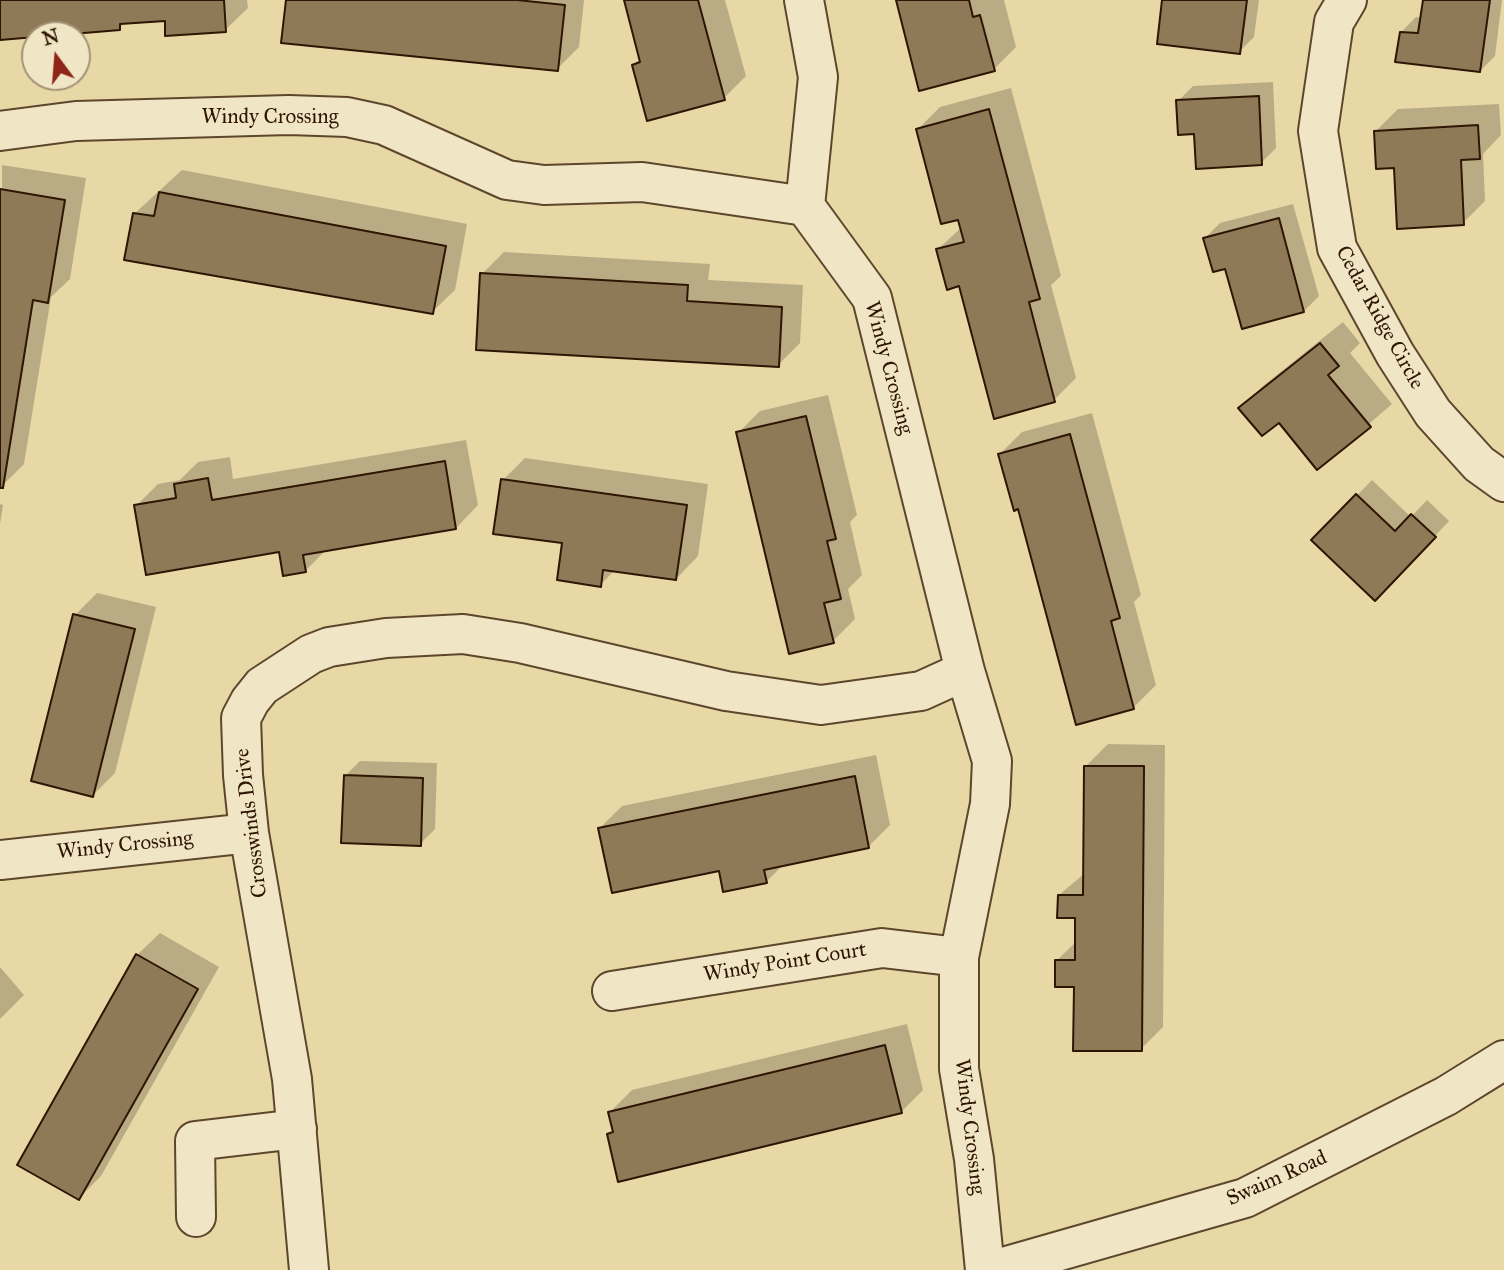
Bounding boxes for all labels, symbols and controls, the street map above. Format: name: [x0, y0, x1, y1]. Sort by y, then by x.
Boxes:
north arrow: [21, 21, 91, 91]
text: N: [40, 24, 62, 51]
street label: Windy Crossing: [202, 105, 338, 131]
street label: Cedar Ridge Circle: [1329, 242, 1429, 394]
street label: Windy Crossing: [858, 299, 918, 437]
street label: Crosswinds Drive: [230, 747, 274, 899]
street label: Windy Crossing: [56, 826, 194, 866]
street label: Windy Point Court: [702, 938, 868, 988]
street label: Windy Crossing: [948, 1058, 990, 1196]
street label: Swaim Road: [1223, 1146, 1331, 1212]

